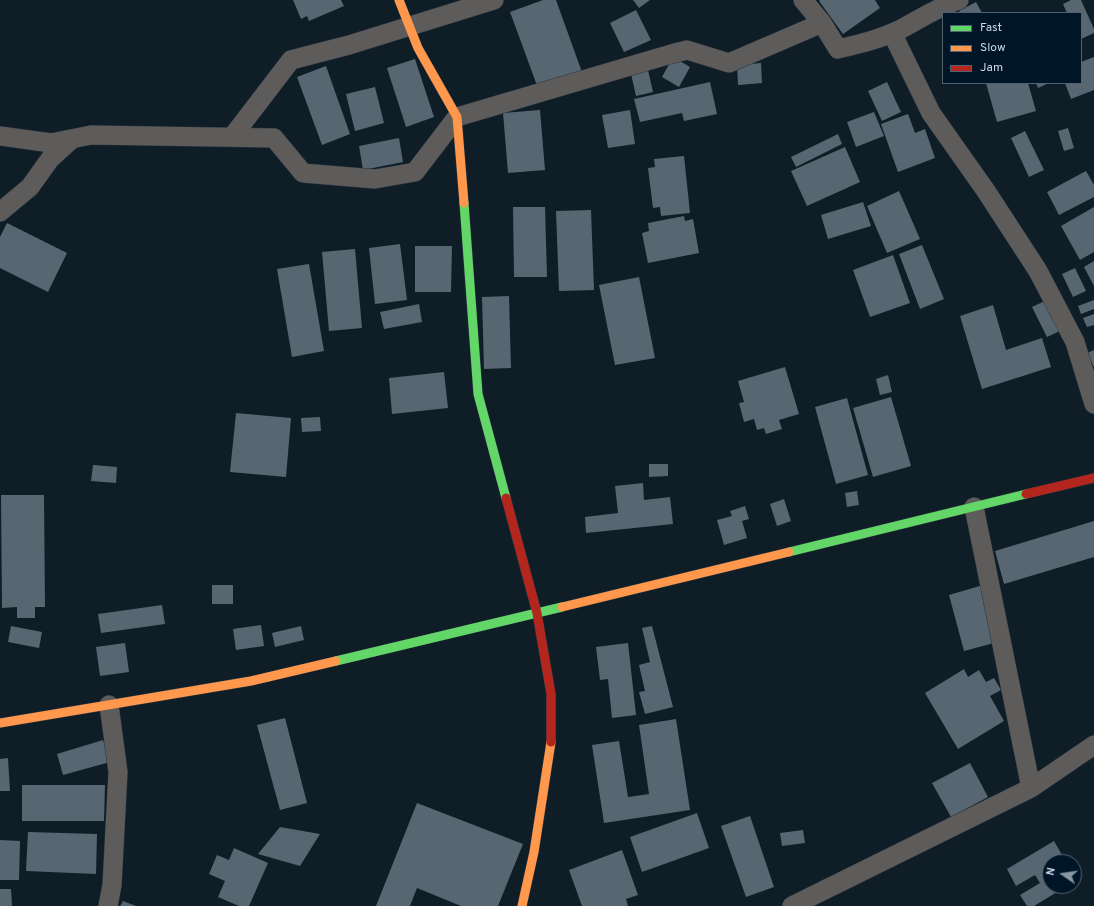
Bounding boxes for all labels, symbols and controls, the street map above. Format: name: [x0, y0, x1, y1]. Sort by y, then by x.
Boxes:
legend: [942, 12, 1082, 84]
text: Fast: [980, 20, 1002, 36]
text: Slow: [980, 40, 1006, 56]
text: Jam: [980, 60, 1003, 76]
north arrow: [1042, 854, 1082, 894]
text: N: [1044, 866, 1059, 877]

